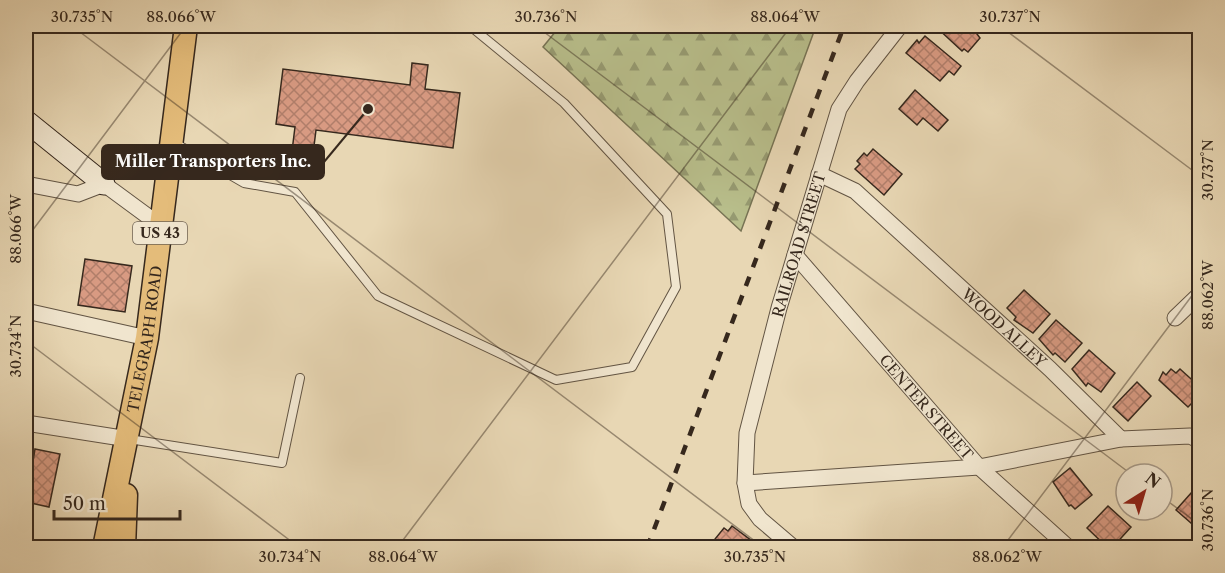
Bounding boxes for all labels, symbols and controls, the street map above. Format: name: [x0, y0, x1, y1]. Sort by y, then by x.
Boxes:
text: 30.735°N: [51, 7, 113, 26]
text: 88.066°W: [146, 7, 216, 26]
text: 30.736°N: [515, 7, 577, 26]
text: 88.064°W: [750, 7, 820, 26]
text: 30.737°N: [979, 7, 1041, 26]
text: 30.737°N: [1198, 139, 1217, 201]
callout: Miller Transporters Inc.: [102, 145, 324, 179]
text: Miller Transporters Inc.: [115, 151, 311, 171]
street label: RAILROAD STREET: [768, 169, 829, 319]
text: 88.066°W: [6, 194, 25, 264]
road number: US 43: [133, 222, 187, 244]
text: 88.062°W: [1198, 260, 1217, 330]
street label: TELEGRAPH ROAD: [123, 264, 165, 414]
street label: WOOD ALLEY: [957, 283, 1051, 371]
text: 30.734°N: [6, 315, 25, 377]
street label: CENTER STREET: [876, 350, 978, 464]
north arrow: [1114, 462, 1174, 522]
text: N: [1141, 468, 1165, 492]
scale bar: [54, 483, 180, 521]
text: 30.736°N: [1198, 489, 1217, 551]
text: 50 m: [63, 493, 106, 515]
text: 30.734°N: [259, 547, 321, 566]
text: 88.064°W: [368, 547, 438, 566]
text: 30.735°N: [724, 547, 786, 566]
text: 88.062°W: [972, 547, 1042, 566]

